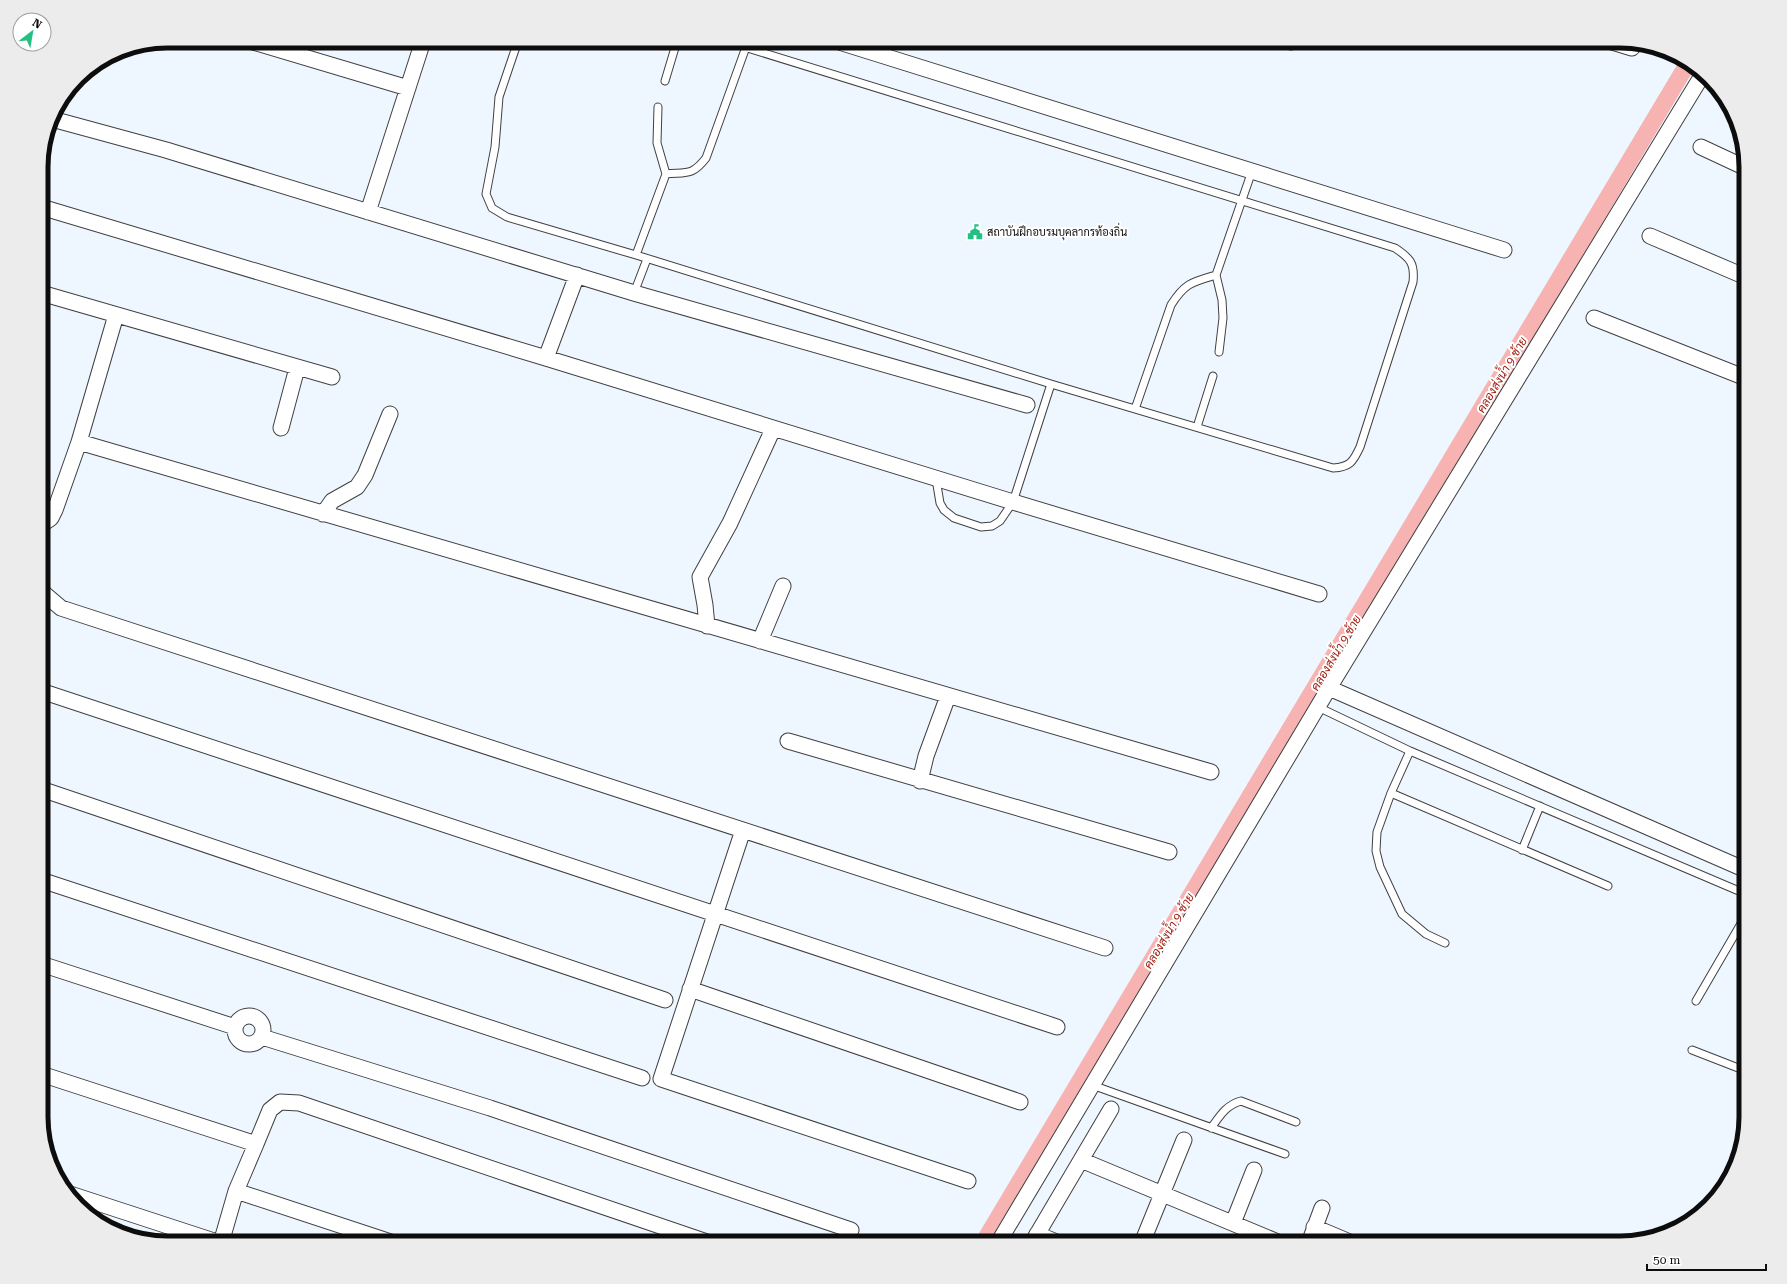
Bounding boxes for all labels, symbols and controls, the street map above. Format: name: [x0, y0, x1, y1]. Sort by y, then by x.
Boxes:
north arrow: [12, 12, 52, 52]
text: N: [30, 16, 44, 32]
place label: สถาบันฝึกอบรมบุคลากรท้องถิ่น: [987, 222, 1127, 241]
public building icon: สถาบันฝึกอบรมบุคลากรท้องถิ่น: [966, 223, 984, 241]
water label: คลองส่งน้ำ 9 ซ้าย: [1471, 333, 1530, 415]
water label: คลองส่งน้ำ 9 ซ้าย: [1305, 611, 1364, 693]
water label: คลองส่งน้ำ 9 ซ้าย: [1138, 889, 1197, 971]
scale bar: [1647, 1246, 1766, 1272]
text: 50 m: [1653, 1253, 1680, 1267]

